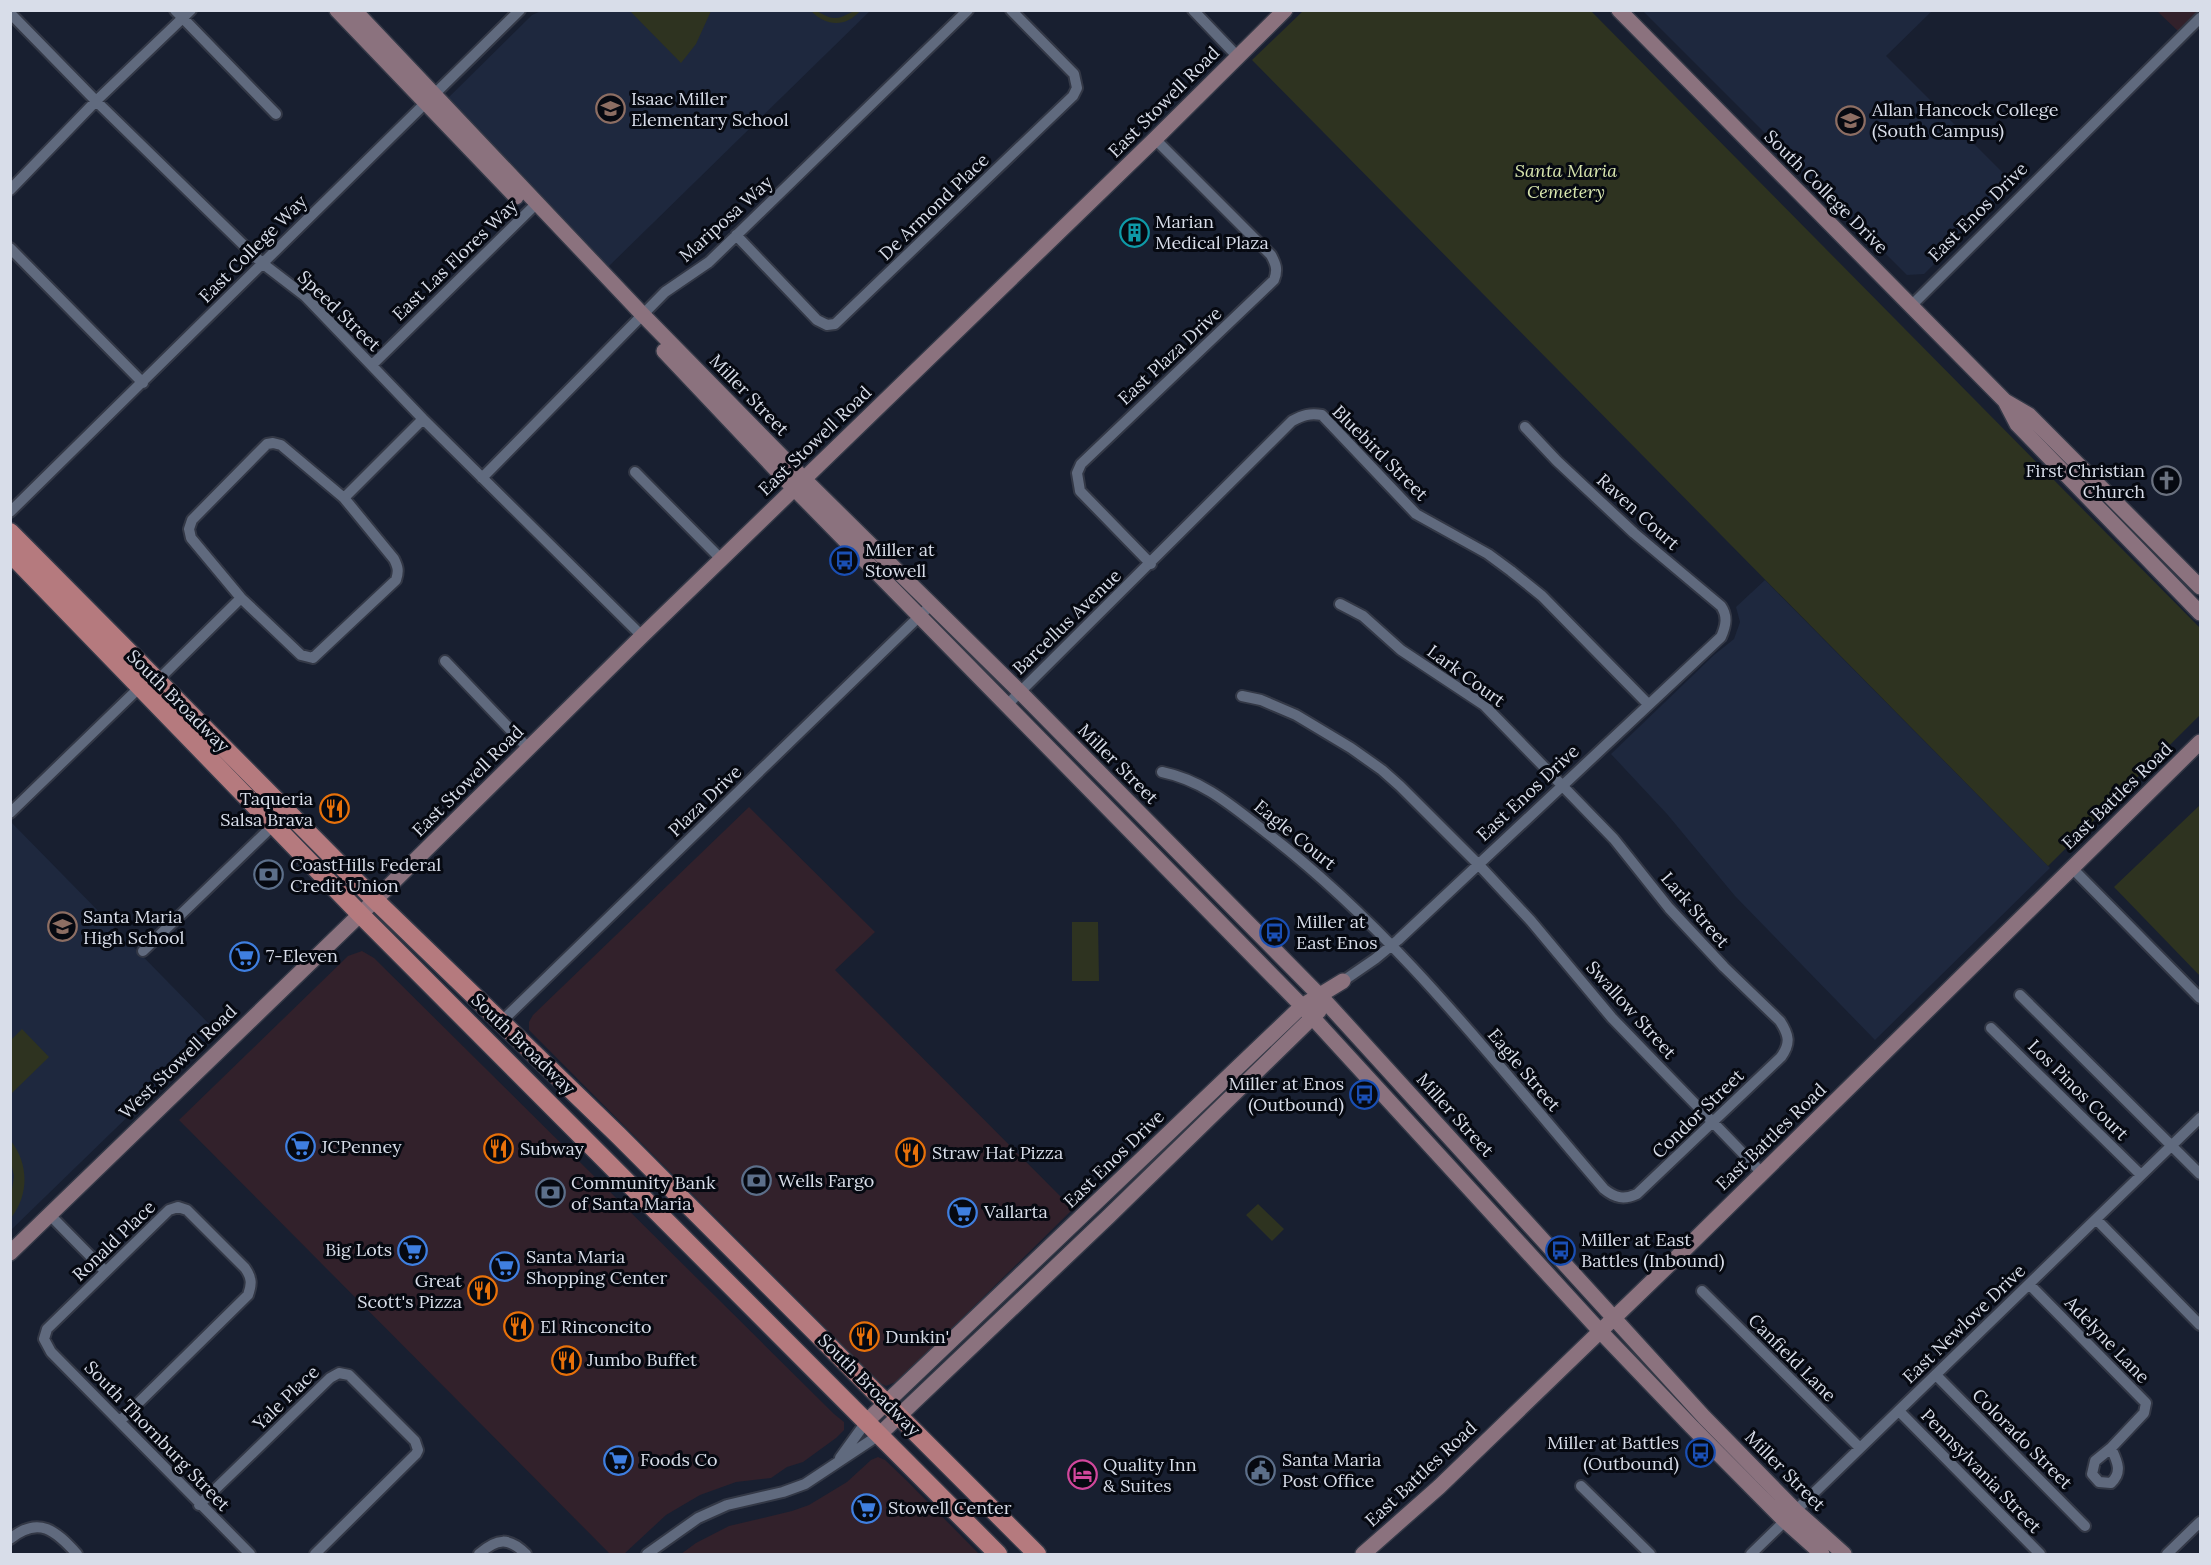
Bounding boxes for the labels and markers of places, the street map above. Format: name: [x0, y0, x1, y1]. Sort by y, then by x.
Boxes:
place label: Isaac Miller Elementary School: [631, 87, 789, 131]
school or university icon: Isaac Miller Elementary School: [594, 93, 626, 125]
place label: Allan Hancock College (South Campus): [1871, 98, 2059, 142]
school or university icon: Allan Hancock College (South Campus): [1835, 104, 1867, 136]
place label: Marian Medical Plaza: [1155, 210, 1269, 254]
building icon: Marian Medical Plaza: [1118, 216, 1150, 248]
place label: First Christian Church: [2026, 459, 2145, 503]
church icon: First Christian Church: [2150, 465, 2182, 497]
place label: Miller at Stowell: [865, 538, 935, 582]
bus stop icon: Miller at Stowell: [828, 544, 860, 576]
place label: Taqueria Salsa Brava: [220, 787, 313, 831]
restaurant icon: Taqueria Salsa Brava: [318, 793, 350, 825]
place label: CoastHills Federal Credit Union: [290, 853, 441, 897]
bank icon: CoastHills Federal Credit Union: [253, 859, 285, 891]
place label: Santa Maria High School: [83, 905, 184, 949]
place label: Miller at East Enos: [1296, 910, 1378, 954]
school or university icon: Santa Maria High School: [46, 911, 78, 943]
bus stop icon: Miller at East Enos: [1259, 916, 1291, 948]
supermarket icon: 7-Eleven: [229, 940, 261, 972]
place label: 7-Eleven: [266, 944, 338, 967]
place label: Miller at Enos (Outbound): [1228, 1072, 1344, 1116]
bus stop icon: Miller at Enos (Outbound): [1349, 1078, 1381, 1110]
supermarket icon: JCPenney: [284, 1131, 316, 1163]
restaurant icon: Subway: [483, 1133, 515, 1165]
place label: JCPenney: [320, 1135, 402, 1158]
place label: Subway: [520, 1137, 585, 1160]
restaurant icon: Straw Hat Pizza: [895, 1137, 927, 1169]
place label: Straw Hat Pizza: [932, 1141, 1063, 1164]
bank icon: Wells Fargo: [741, 1165, 773, 1197]
place label: Wells Fargo: [778, 1169, 874, 1192]
place label: Community Bank of Santa Maria: [571, 1171, 716, 1215]
bank icon: Community Bank of Santa Maria: [534, 1177, 566, 1209]
supermarket icon: Vallarta: [947, 1196, 979, 1228]
place label: Vallarta: [983, 1200, 1048, 1223]
place label: Miller at East Battles (Inbound): [1581, 1228, 1724, 1272]
supermarket icon: Big Lots: [397, 1234, 429, 1266]
bus stop icon: Miller at East Battles (Inbound): [1544, 1234, 1576, 1266]
place label: Big Lots: [325, 1238, 392, 1261]
place label: Santa Maria Shopping Center: [526, 1245, 668, 1289]
supermarket icon: Santa Maria Shopping Center: [489, 1251, 521, 1283]
place label: Great Scott's Pizza: [357, 1269, 462, 1313]
restaurant icon: Great Scott's Pizza: [467, 1275, 499, 1307]
restaurant icon: El Rinconcito: [503, 1311, 535, 1343]
place label: El Rinconcito: [540, 1315, 651, 1338]
restaurant icon: Dunkin': [848, 1321, 880, 1353]
place label: Dunkin': [885, 1325, 949, 1348]
restaurant icon: Jumbo Buffet: [550, 1344, 582, 1376]
place label: Jumbo Buffet: [586, 1348, 697, 1371]
place label: Miller at Battles (Outbound): [1547, 1431, 1679, 1475]
bus stop icon: Miller at Battles (Outbound): [1684, 1437, 1716, 1469]
supermarket icon: Foods Co: [603, 1444, 635, 1476]
place label: Foods Co: [640, 1448, 718, 1471]
place label: Santa Maria Post Office: [1282, 1448, 1381, 1492]
place label: Quality Inn & Suites: [1103, 1453, 1197, 1497]
public building icon: Santa Maria Post Office: [1245, 1454, 1277, 1486]
hotel icon: Quality Inn & Suites: [1066, 1459, 1098, 1491]
supermarket icon: Stowell Center: [851, 1492, 883, 1524]
place label: Stowell Center: [888, 1496, 1012, 1519]

